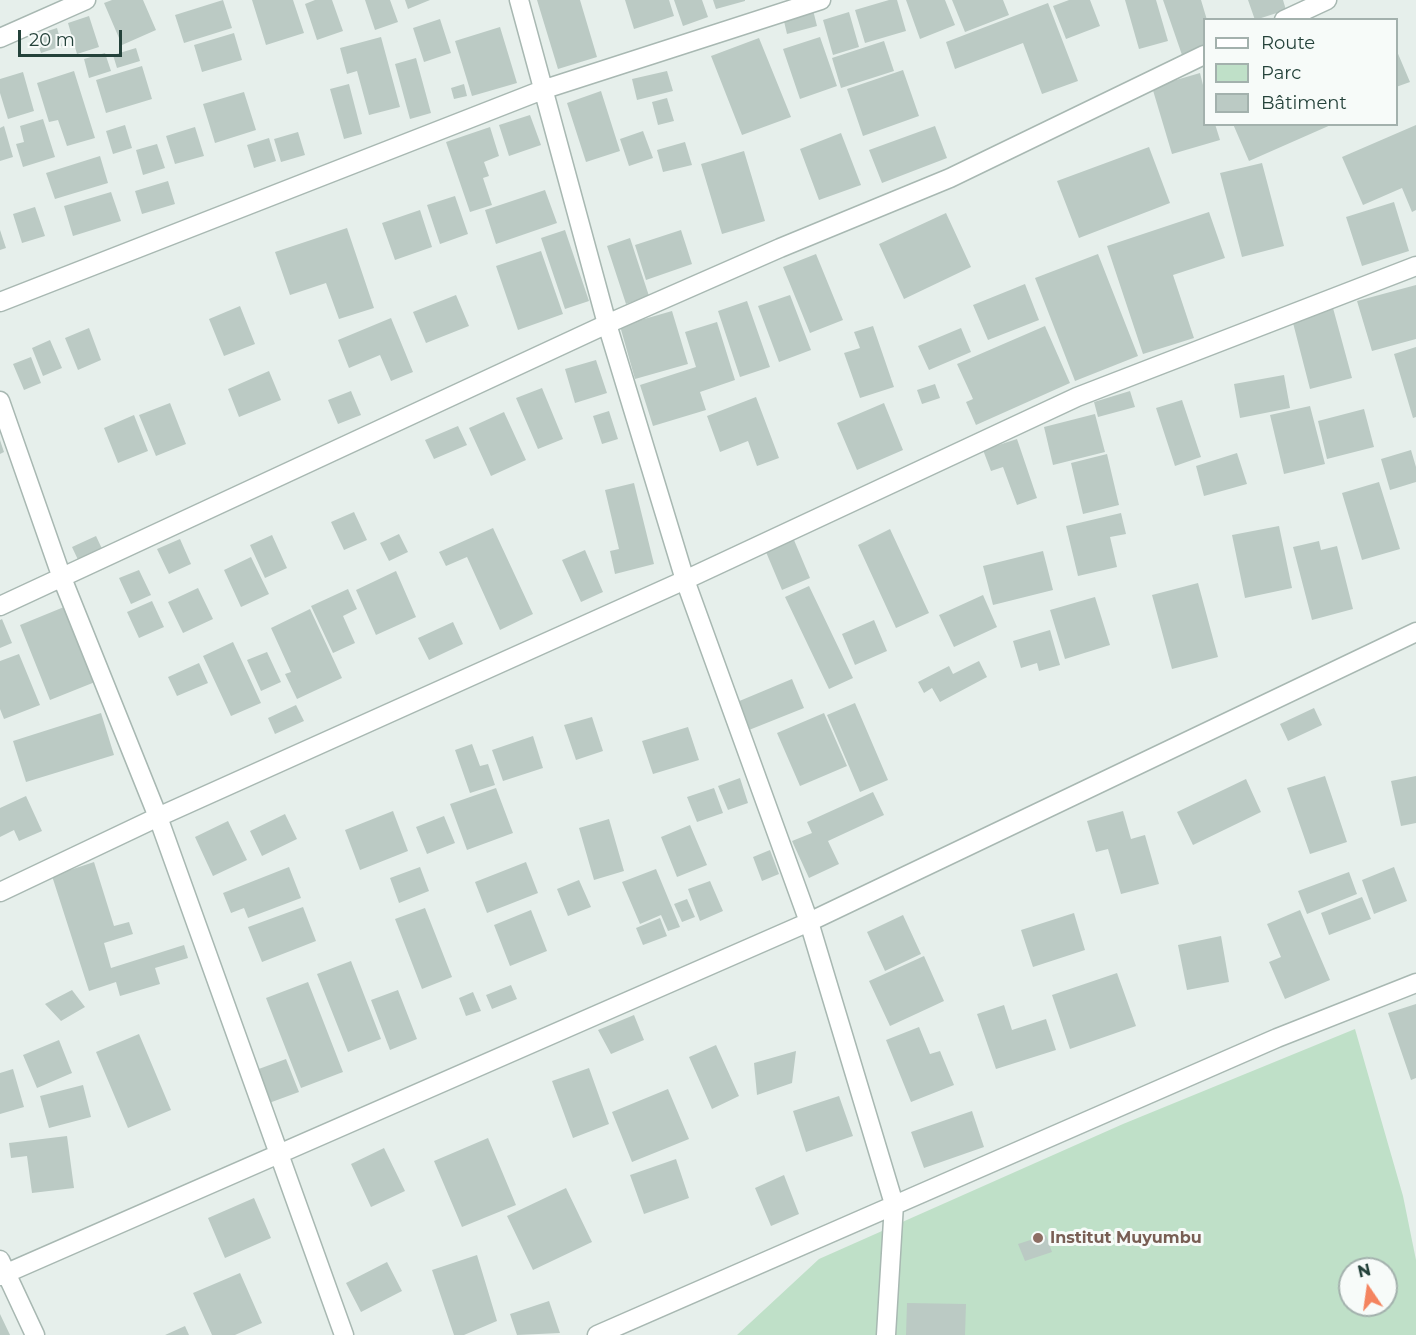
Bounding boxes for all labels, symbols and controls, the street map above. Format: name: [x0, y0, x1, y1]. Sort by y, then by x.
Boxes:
scale bar: [21, 18, 124, 56]
legend: [1203, 18, 1398, 126]
text: 20 m: [29, 29, 75, 51]
text: Route: [1261, 32, 1315, 54]
text: Parc: [1261, 62, 1301, 84]
text: Bâtiment: [1261, 92, 1347, 114]
place label: Institut Muyumbu: [1050, 1228, 1202, 1248]
marker: Institut Muyumbu: [1031, 1231, 1045, 1245]
north arrow: [1338, 1257, 1398, 1317]
text: N: [1356, 1260, 1373, 1282]

